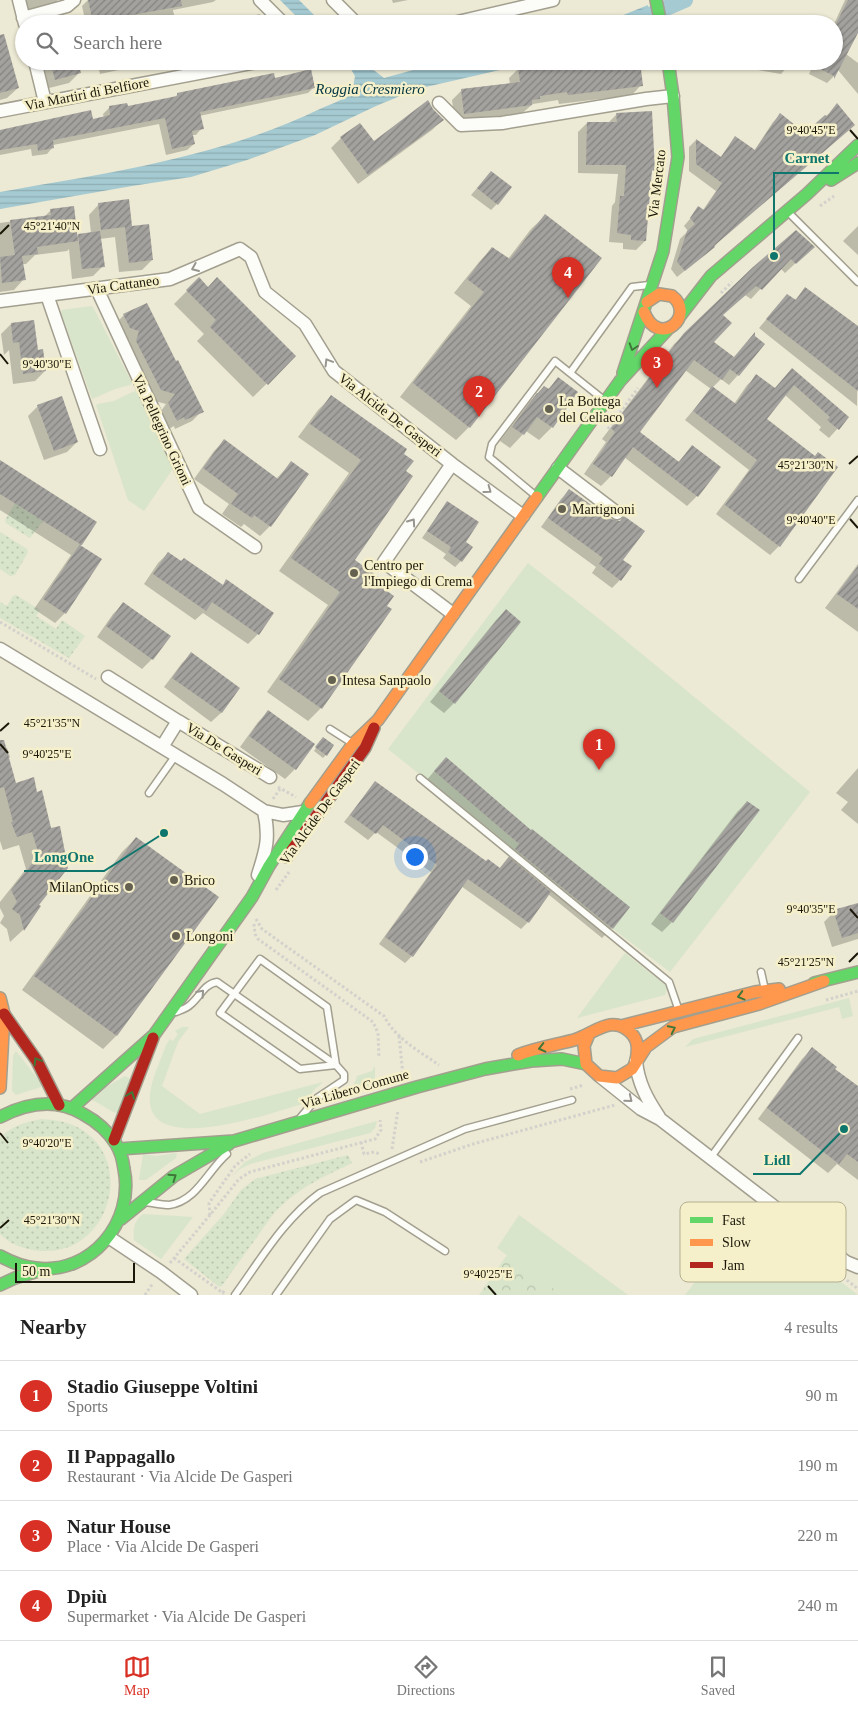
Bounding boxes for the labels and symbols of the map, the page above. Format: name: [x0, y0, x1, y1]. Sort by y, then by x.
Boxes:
street label: Via Martiri di Belfiore: [24, 75, 150, 113]
water label: Roggia Cresmiero: [314, 81, 425, 97]
text: 9°40'45"E: [786, 123, 836, 137]
callout: Carnet: [774, 143, 839, 173]
street label: Via Mercato: [645, 149, 669, 219]
text: Carnet: [785, 150, 830, 166]
text: 45°21'40"N: [24, 219, 81, 233]
pin: 4: [552, 257, 584, 298]
one-way arrow: [191, 262, 200, 272]
street label: Via Cattaneo: [86, 273, 160, 297]
one-way arrow: [628, 342, 638, 350]
pin: 3: [641, 347, 673, 388]
text: 9°40'30"E: [22, 357, 72, 371]
one-way arrow: [324, 358, 334, 367]
street label: Via Alcide De Gasperi: [336, 370, 444, 460]
street label: Via Pellegrino Grioni: [130, 372, 194, 488]
pin: 2: [463, 376, 495, 417]
place label: La Bottega del Celiaco: [559, 394, 622, 425]
marker: La Bottega del Celiaco: [543, 403, 555, 415]
text: 45°21'30"N: [778, 458, 835, 472]
one-way arrow: [482, 484, 492, 493]
place label: Martignoni: [572, 502, 635, 517]
marker: Martignoni: [556, 503, 568, 515]
text: 9°40'40"E: [786, 513, 836, 527]
one-way arrow: [406, 518, 415, 528]
place label: Centro per l'Impiego di Crema: [364, 558, 473, 589]
marker: Centro per l'Impiego di Crema: [348, 567, 360, 579]
place label: Intesa Sanpaolo: [342, 673, 431, 688]
marker: Intesa Sanpaolo: [326, 674, 338, 686]
text: 45°21'35"N: [24, 716, 81, 730]
street label: Via De Gasperi: [183, 720, 265, 778]
pin: 1: [583, 729, 615, 770]
text: 9°40'25"E: [22, 747, 72, 761]
street label: Via Alcide De Gasperi: [277, 756, 363, 867]
callout: LongOne: [24, 841, 104, 871]
your location: [402, 844, 428, 870]
text: LongOne: [34, 849, 94, 865]
place label: Brico: [184, 873, 215, 888]
marker: Brico: [168, 874, 180, 886]
place label: MilanOptics: [49, 880, 119, 895]
marker: MilanOptics: [123, 881, 135, 893]
text: 9°40'35"E: [786, 902, 836, 916]
place label: Longoni: [186, 929, 234, 944]
marker: Longoni: [170, 930, 182, 942]
text: 45°21'25"N: [778, 955, 835, 969]
one-way arrow: [195, 989, 204, 998]
one-way arrow: [737, 990, 746, 1001]
one-way arrow: [667, 1025, 676, 1035]
one-way arrow: [538, 1042, 547, 1053]
one-way arrow: [33, 1058, 43, 1067]
street label: Via Libero Comune: [300, 1066, 410, 1112]
one-way arrow: [125, 1091, 136, 1100]
one-way arrow: [623, 1093, 633, 1102]
text: 9°40'20"E: [22, 1136, 72, 1150]
callout: Lidl: [753, 1144, 800, 1174]
text: Lidl: [764, 1152, 790, 1168]
one-way arrow: [167, 1174, 177, 1183]
legend: [680, 1202, 846, 1282]
text: 45°21'30"N: [24, 1213, 81, 1227]
text: Fast: [722, 1213, 745, 1228]
text: Slow: [722, 1235, 752, 1250]
text: Jam: [722, 1258, 745, 1273]
scale bar: [15, 1260, 135, 1283]
text: 9°40'25"E: [463, 1267, 513, 1281]

